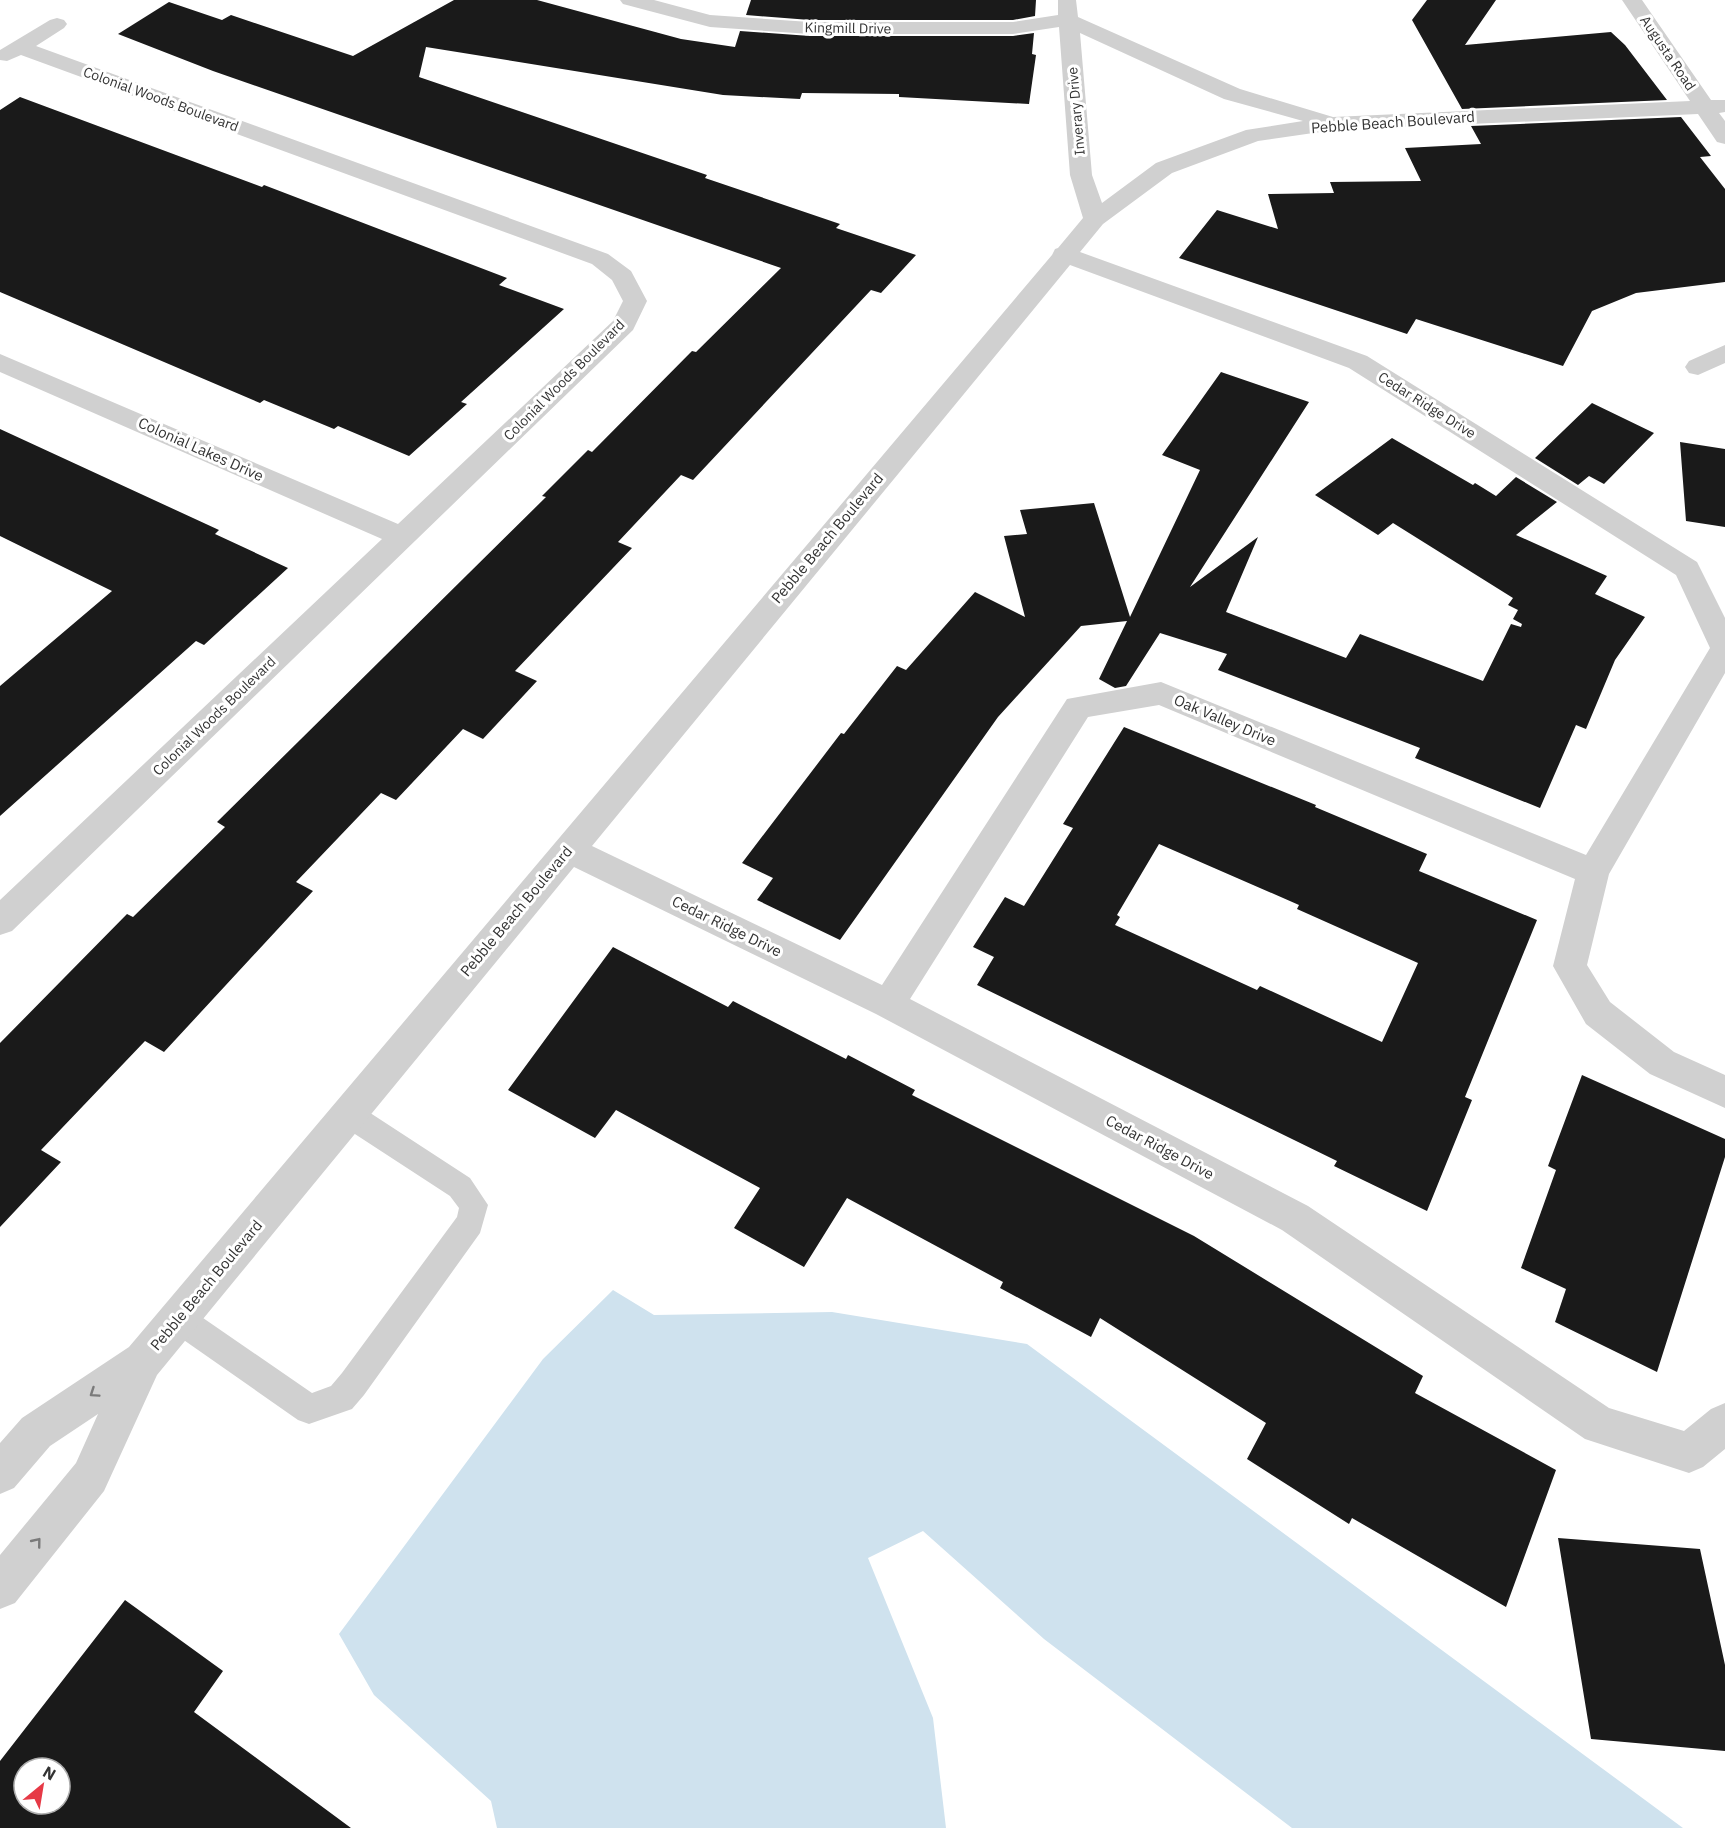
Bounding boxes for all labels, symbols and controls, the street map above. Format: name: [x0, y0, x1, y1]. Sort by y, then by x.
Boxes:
street label: Augusta Road: [1636, 12, 1700, 94]
street label: Kingmill Drive: [804, 18, 892, 38]
street label: Colonial Woods Boulevard: [81, 62, 241, 136]
street label: Inverary Drive: [1063, 66, 1089, 156]
street label: Pebble Beach Boulevard: [1310, 107, 1476, 137]
street label: Colonial Woods Boulevard: [500, 316, 628, 444]
street label: Cedar Ridge Drive: [1375, 368, 1479, 442]
street label: Colonial Lakes Drive: [135, 413, 267, 485]
street label: Pebble Beach Boulevard: [767, 469, 887, 607]
street label: Colonial Woods Boulevard: [149, 653, 279, 779]
street label: Oak Valley Drive: [1171, 690, 1279, 750]
street label: Pebble Beach Boulevard: [456, 842, 576, 980]
street label: Cedar Ridge Drive: [669, 891, 785, 961]
street label: Cedar Ridge Drive: [1103, 1110, 1217, 1184]
street label: Pebble Beach Boulevard: [146, 1216, 266, 1354]
one-way arrow: [90, 1386, 101, 1397]
one-way arrow: [29, 1538, 40, 1549]
north arrow: [12, 1756, 72, 1816]
text: N: [39, 1761, 60, 1785]

